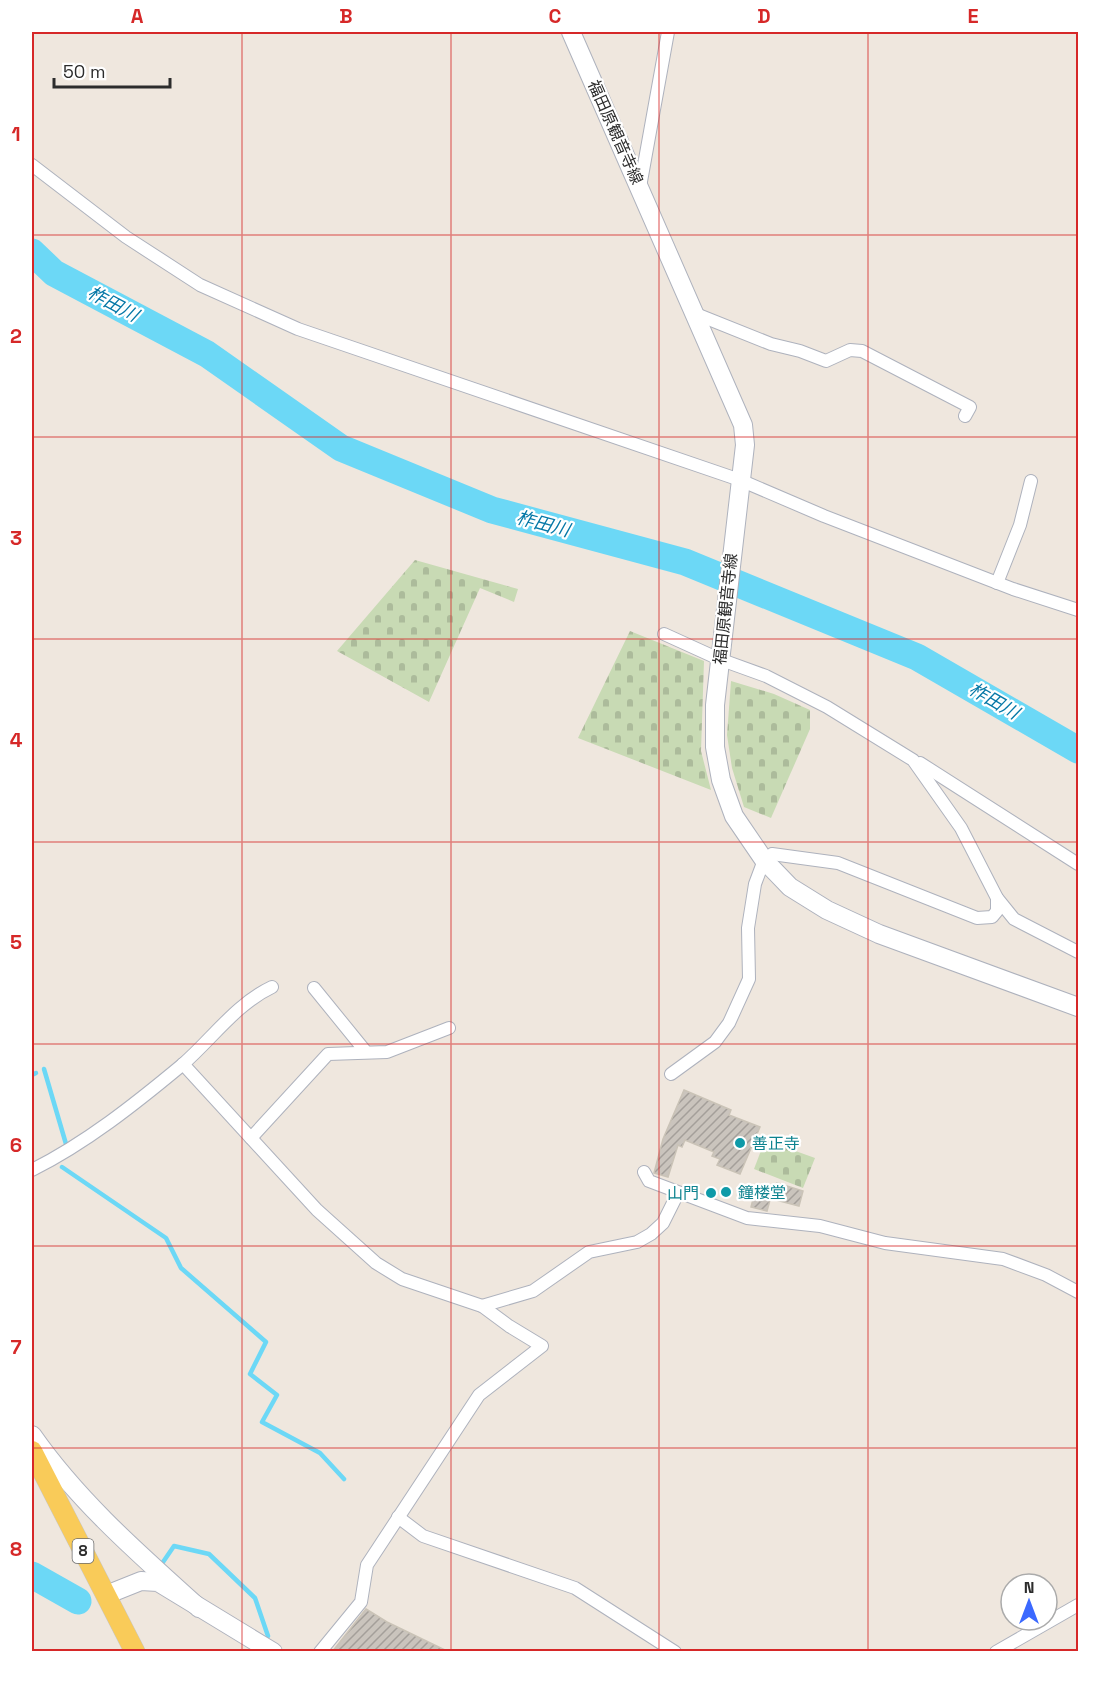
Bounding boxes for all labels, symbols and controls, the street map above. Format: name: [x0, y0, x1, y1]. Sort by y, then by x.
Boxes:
text: A: [131, 3, 144, 29]
text: B: [339, 3, 353, 29]
text: C: [549, 3, 562, 29]
text: D: [757, 3, 771, 29]
text: E: [967, 3, 979, 29]
scale bar: [54, 51, 170, 89]
text: 50 m: [63, 60, 105, 83]
street label: 福田原観音寺線: [583, 77, 648, 188]
text: 1: [11, 121, 21, 147]
water label: 柞田川: [84, 281, 144, 327]
text: 2: [10, 323, 22, 349]
water label: 柞田川: [514, 505, 574, 542]
text: 3: [10, 525, 22, 551]
street label: 福田原観音寺線: [709, 552, 742, 666]
water label: 柞田川: [965, 677, 1025, 725]
text: 4: [10, 727, 23, 753]
text: 5: [10, 929, 22, 955]
text: 6: [10, 1132, 22, 1158]
place label: 善正寺: [752, 1133, 800, 1154]
marker: 善正寺: [733, 1136, 747, 1150]
place label: 鐘楼堂: [738, 1182, 786, 1203]
place label: 山門: [667, 1183, 699, 1204]
marker: 鐘楼堂: [719, 1185, 733, 1199]
marker: 山門: [704, 1186, 718, 1200]
text: 7: [10, 1334, 22, 1360]
text: 8: [10, 1536, 22, 1562]
road number: 8: [72, 1539, 94, 1563]
north arrow: [999, 1572, 1059, 1632]
text: N: [1024, 1577, 1034, 1598]

